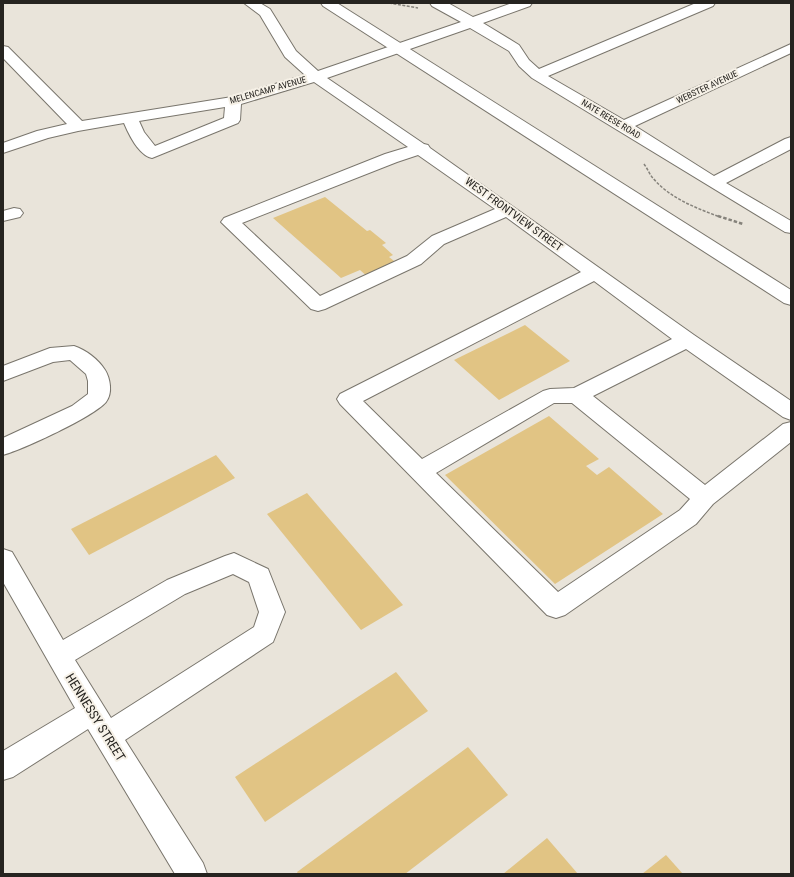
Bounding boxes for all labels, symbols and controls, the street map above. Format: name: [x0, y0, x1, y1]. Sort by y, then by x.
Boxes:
street label: WEBSTER AVENUE: [675, 68, 740, 106]
street label: MELENCAMP AVENUE: [229, 74, 308, 106]
street label: NATE REESE ROAD: [580, 97, 642, 141]
street label: WEST FRONTVIEW STREET: [463, 175, 565, 254]
street label: HENNESSY STREET: [63, 671, 129, 764]

